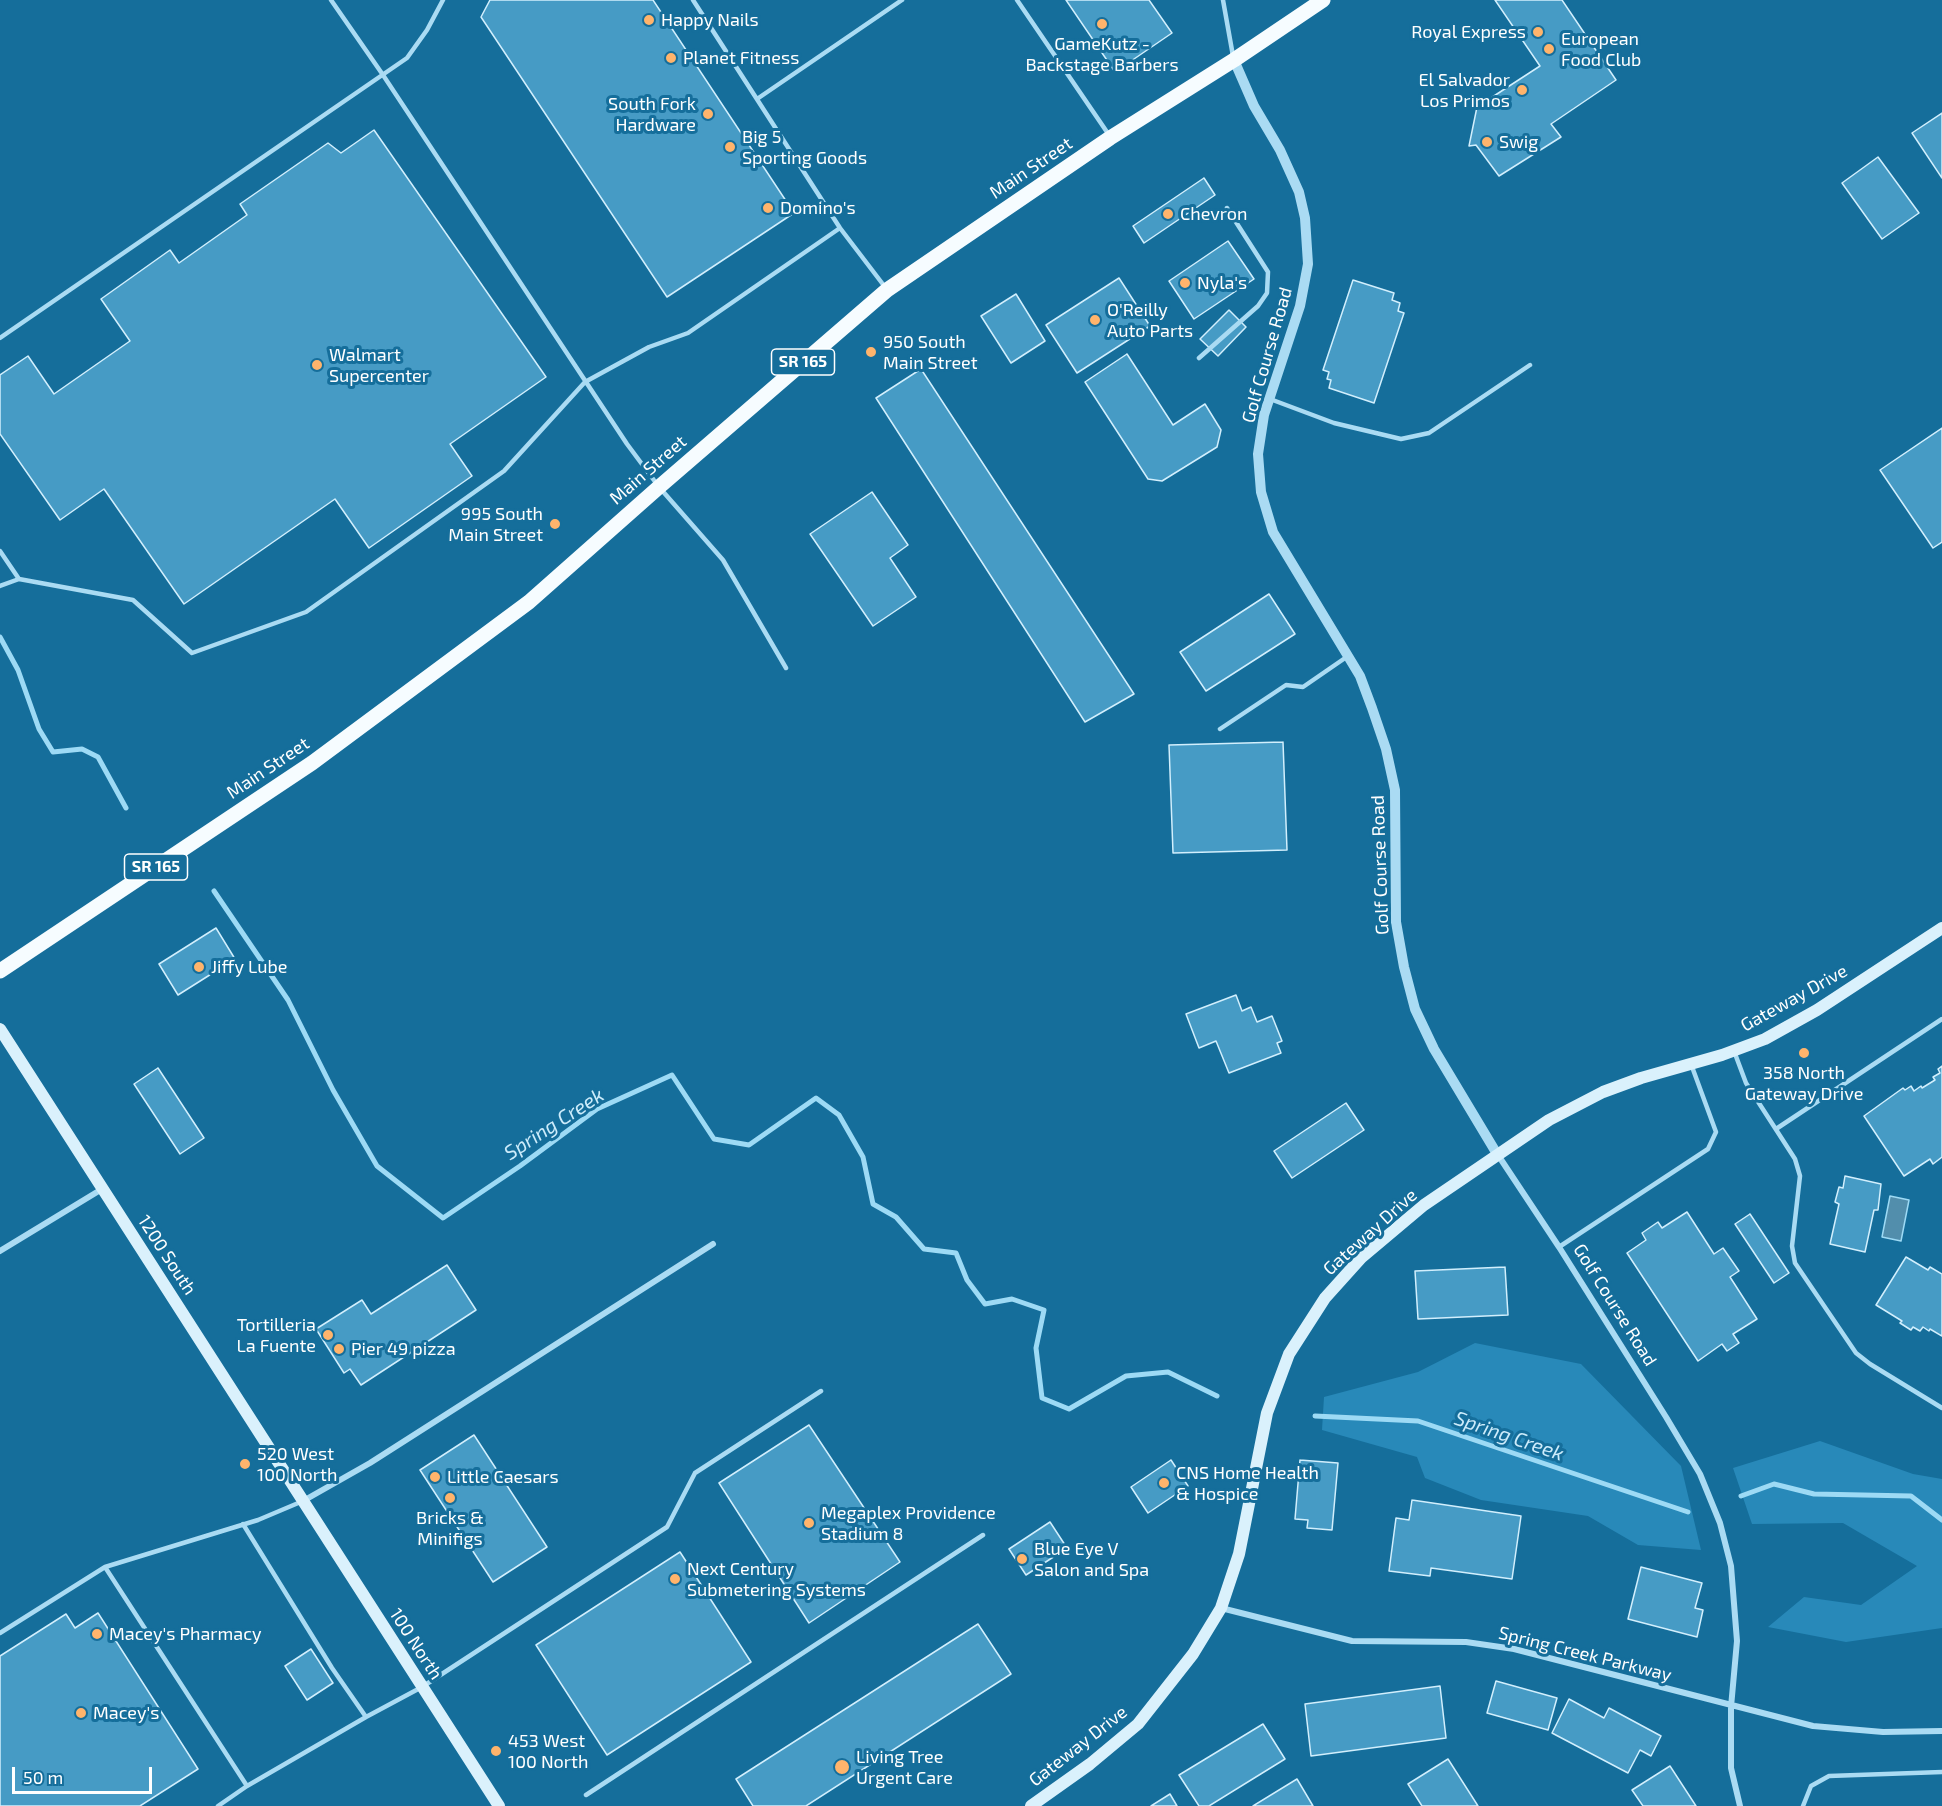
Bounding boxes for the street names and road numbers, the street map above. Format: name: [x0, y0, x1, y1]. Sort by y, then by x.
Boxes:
street label: Main Street: [986, 133, 1076, 203]
street label: Golf Course Road: [1237, 285, 1297, 425]
road number: SR 165: [772, 349, 834, 375]
street label: Main Street: [605, 431, 691, 509]
street label: Main Street: [223, 733, 313, 803]
street label: Golf Course Road: [1367, 795, 1393, 935]
road number: SR 165: [124, 854, 188, 880]
street label: Gateway Drive: [1737, 960, 1851, 1036]
street label: Gateway Drive: [1319, 1184, 1421, 1280]
street label: 1200 South: [133, 1211, 201, 1299]
street label: Golf Course Road: [1569, 1240, 1661, 1370]
street label: 100 North: [385, 1604, 447, 1684]
street label: Spring Creek Parkway: [1496, 1622, 1674, 1686]
street label: Gateway Drive: [1025, 1701, 1131, 1791]

